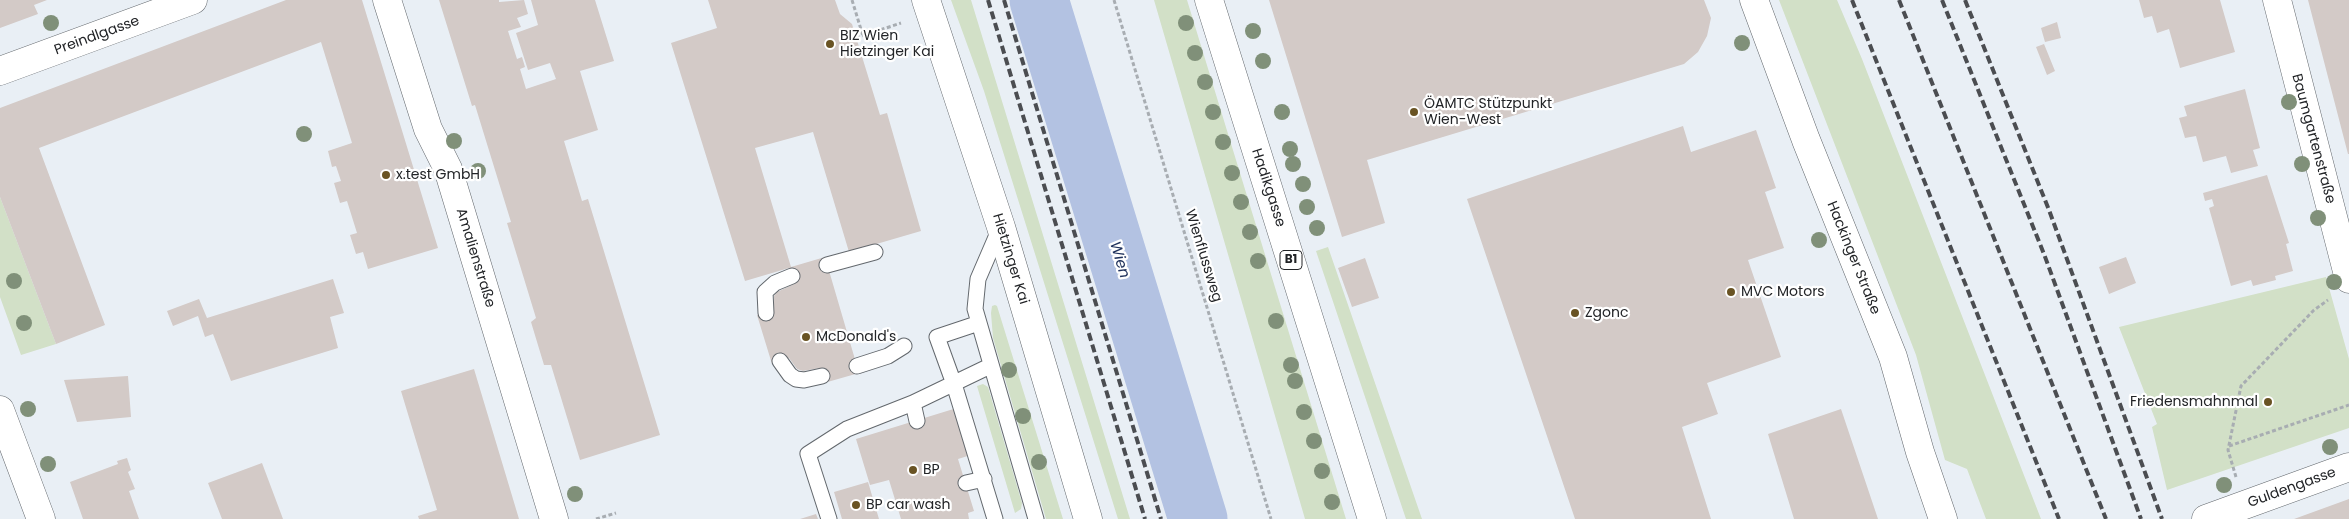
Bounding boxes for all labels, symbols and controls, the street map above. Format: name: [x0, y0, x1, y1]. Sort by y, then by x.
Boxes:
street label: Preindlgasse: [52, 13, 142, 59]
place label: BIZ Wien Hietzinger Kai: [840, 28, 934, 60]
marker: BIZ Wien Hietzinger Kai: [824, 38, 836, 50]
street label: Baumgartenstraße: [2288, 72, 2338, 206]
place label: ÖAMTC Stützpunkt Wien-West: [1424, 96, 1552, 128]
marker: ÖAMTC Stützpunkt Wien-West: [1408, 106, 1420, 118]
street label: Hadikgasse: [1247, 147, 1289, 229]
place label: x.test GmbH: [396, 167, 480, 183]
marker: x.test GmbH: [380, 169, 392, 181]
street label: Hackinger Straße: [1823, 199, 1883, 317]
street label: Amalienstraße: [452, 206, 498, 310]
street label: Wienflussweg: [1181, 208, 1225, 304]
street label: Hietzinger Kai: [988, 212, 1032, 306]
water label: Wien: [1105, 240, 1133, 280]
road number: B1: [1280, 250, 1302, 270]
place label: MVC Motors: [1741, 284, 1825, 300]
marker: MVC Motors: [1725, 286, 1737, 298]
place label: Zgonc: [1585, 305, 1628, 321]
marker: Zgonc: [1569, 307, 1581, 319]
place label: McDonald's: [816, 329, 896, 345]
marker: McDonald's: [800, 331, 812, 343]
place label: Friedensmahnmal: [2130, 394, 2258, 410]
marker: Friedensmahnmal: [2262, 396, 2274, 408]
place label: BP: [923, 462, 940, 478]
marker: BP: [907, 464, 919, 476]
street label: Guldengasse: [2246, 464, 2338, 512]
place label: BP car wash: [866, 497, 951, 513]
marker: BP car wash: [850, 499, 862, 511]

